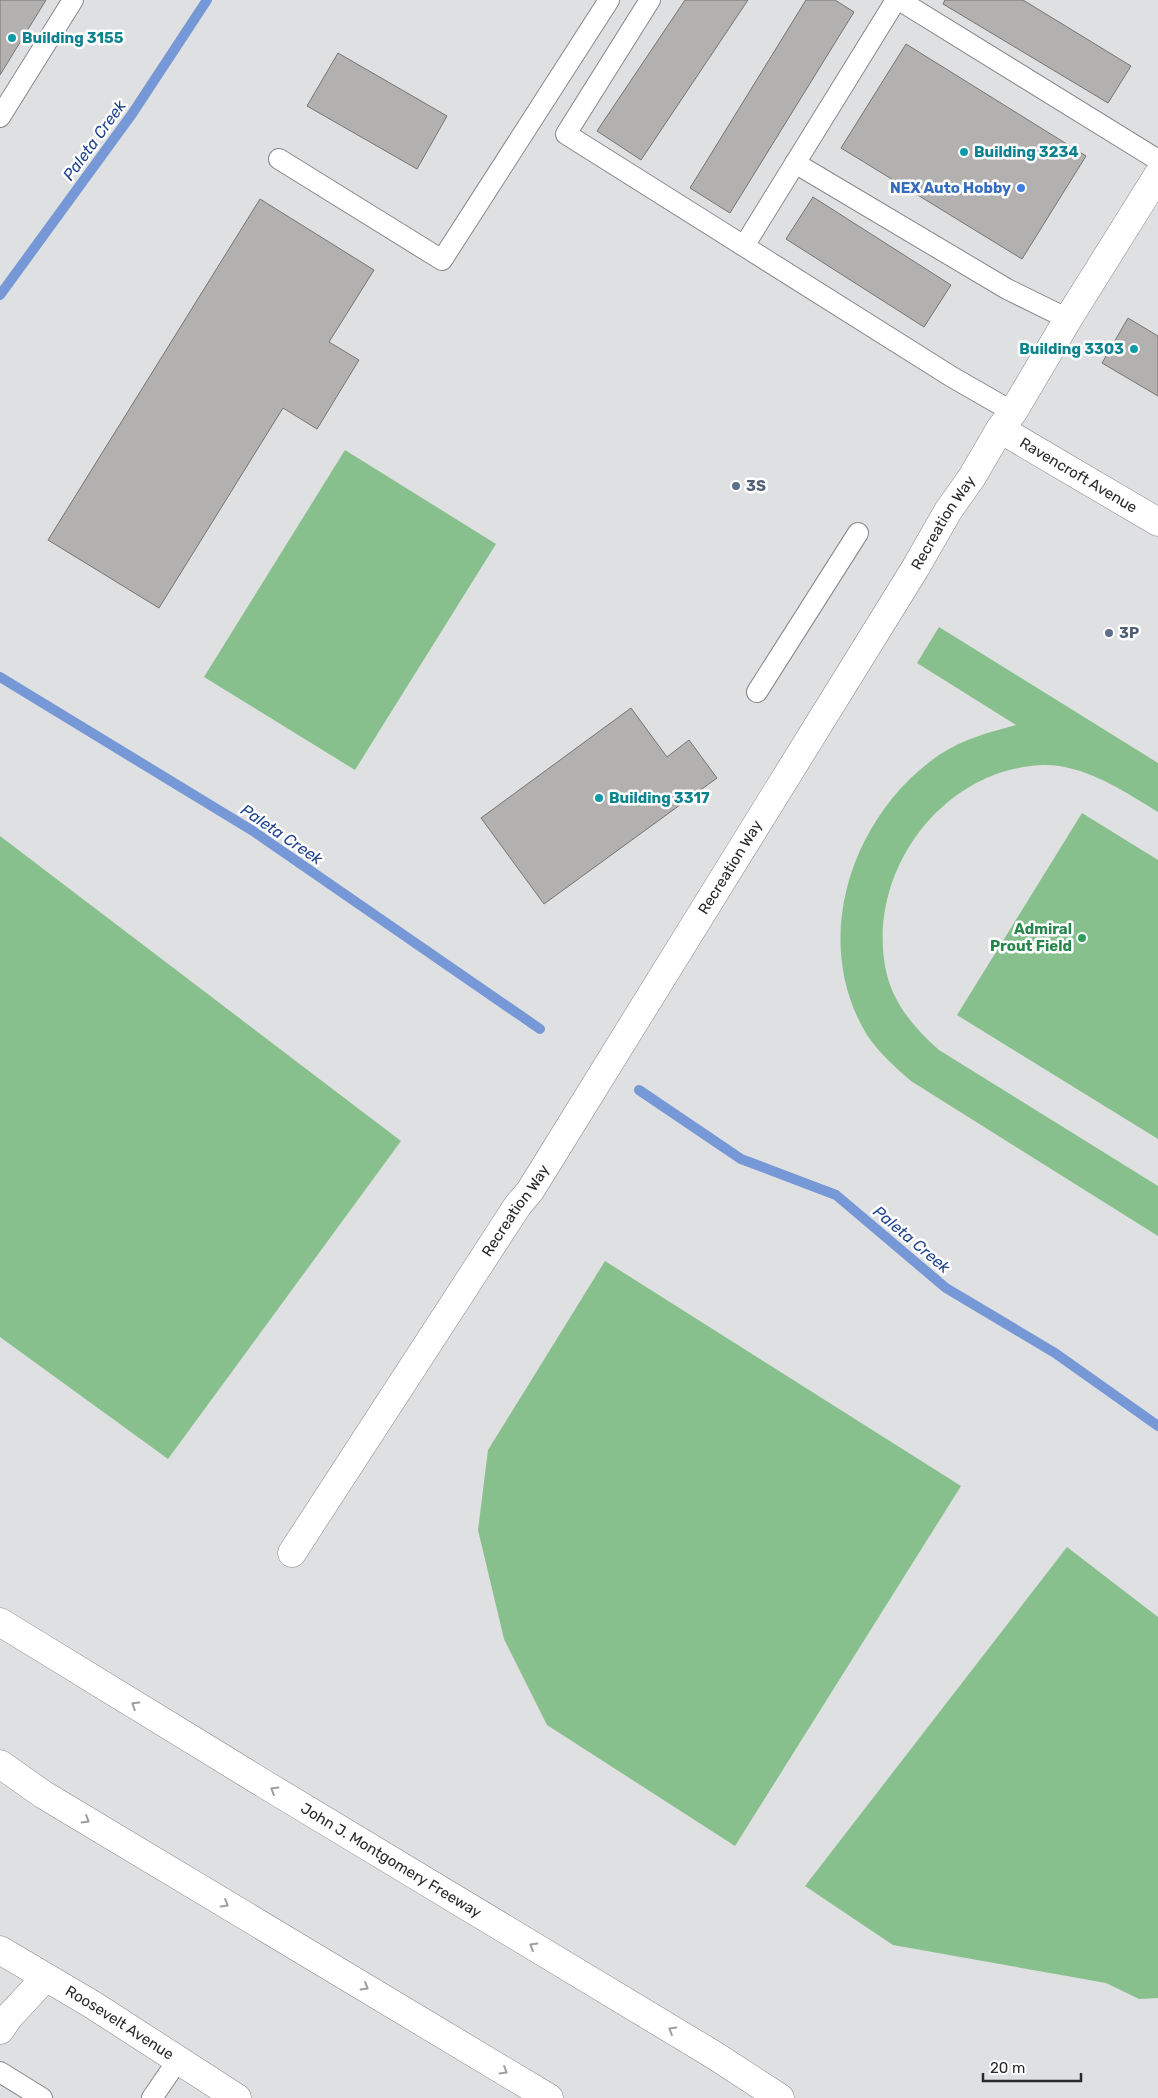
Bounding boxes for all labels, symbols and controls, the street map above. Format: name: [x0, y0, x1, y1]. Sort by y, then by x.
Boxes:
place label: Building 3155: [22, 29, 124, 47]
marker: Building 3155: [6, 32, 18, 44]
water label: Paleta Creek: [59, 96, 130, 184]
place label: Building 3234: [974, 143, 1079, 161]
marker: Building 3234: [958, 146, 970, 158]
place label: NEX Auto Hobby: [890, 179, 1011, 197]
marker: NEX Auto Hobby: [1015, 182, 1027, 194]
place label: Building 3303: [1019, 340, 1124, 358]
marker: Building 3303: [1128, 343, 1140, 355]
street label: Ravencroft Avenue: [1016, 434, 1140, 517]
street label: Recreation Way: [907, 472, 979, 573]
place label: 3S: [746, 477, 766, 495]
marker: 3S: [730, 480, 742, 492]
place label: 3P: [1119, 624, 1139, 642]
marker: 3P: [1103, 627, 1115, 639]
place label: Building 3317: [609, 789, 710, 807]
marker: Building 3317: [593, 792, 605, 804]
water label: Paleta Creek: [237, 800, 327, 869]
street label: Recreation Way: [694, 817, 766, 918]
place label: Admiral Prout Field: [990, 920, 1072, 955]
marker: Admiral Prout Field: [1076, 932, 1088, 944]
street label: Recreation Way: [478, 1161, 553, 1260]
water label: Paleta Creek: [869, 1202, 955, 1278]
one-way arrow: [132, 1701, 141, 1711]
one-way arrow: [270, 1786, 279, 1796]
street label: John J. Montgomery Freeway: [297, 1799, 485, 1922]
one-way arrow: [81, 1814, 90, 1824]
one-way arrow: [220, 1897, 229, 1907]
one-way arrow: [529, 1942, 538, 1952]
one-way arrow: [359, 1981, 368, 1991]
street label: Roosevelt Avenue: [62, 1982, 177, 2064]
one-way arrow: [668, 2026, 677, 2036]
scale bar: [983, 2050, 1080, 2082]
text: 20 m: [990, 2059, 1025, 2077]
one-way arrow: [499, 2064, 508, 2074]

